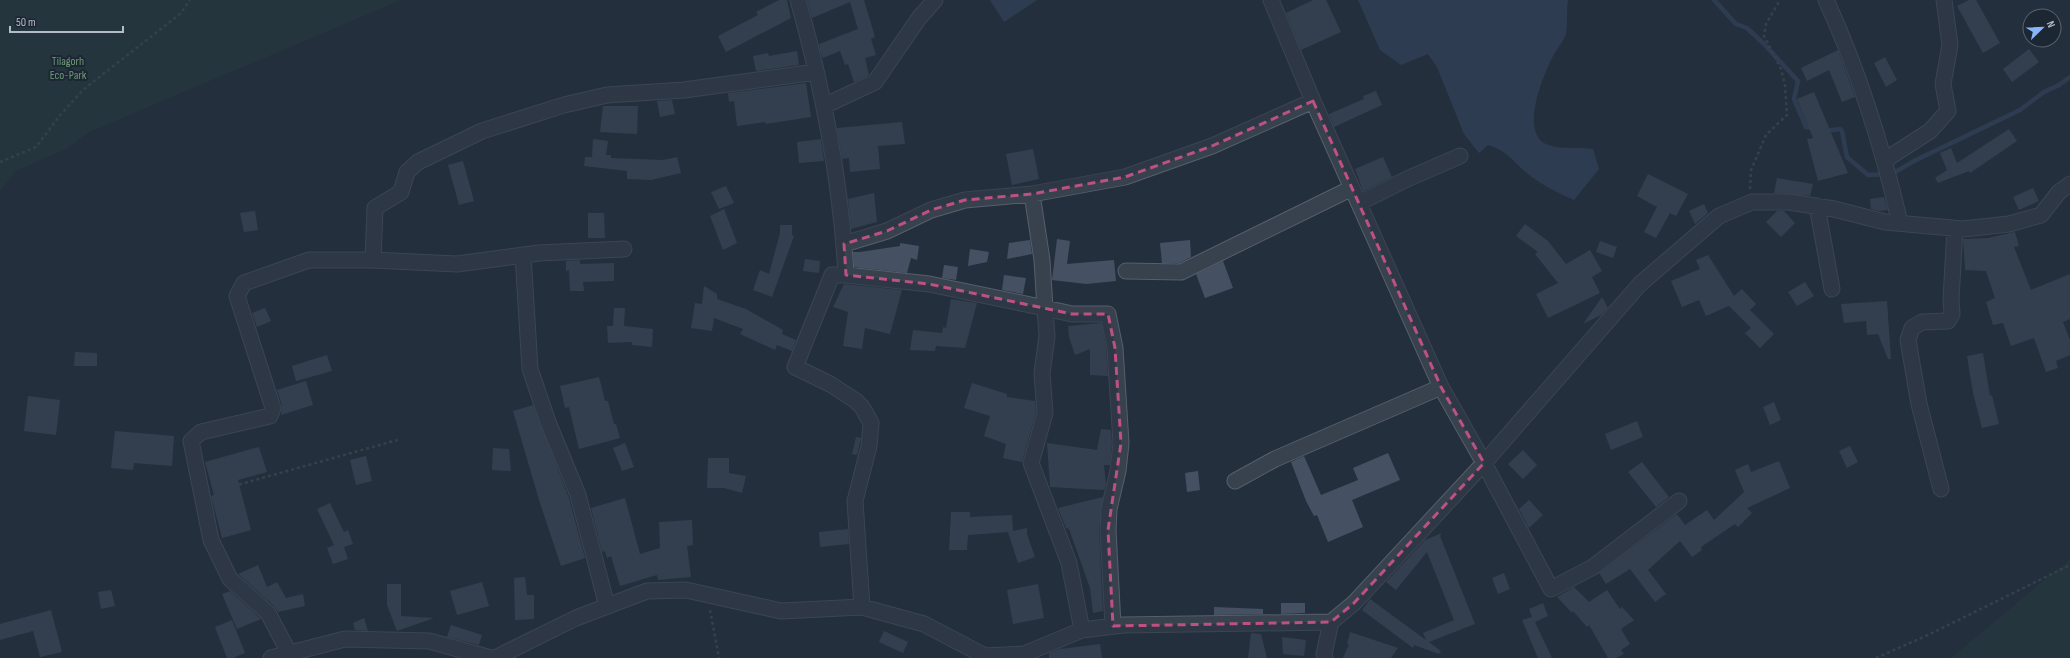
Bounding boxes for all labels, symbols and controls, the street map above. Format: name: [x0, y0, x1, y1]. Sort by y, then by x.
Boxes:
scale bar: [10, 8, 123, 34]
north arrow: [2022, 8, 2062, 48]
text: 50 m: [16, 15, 36, 30]
text: N: [2044, 19, 2058, 30]
park label: Tilagorh Eco-Park: [50, 54, 87, 83]

